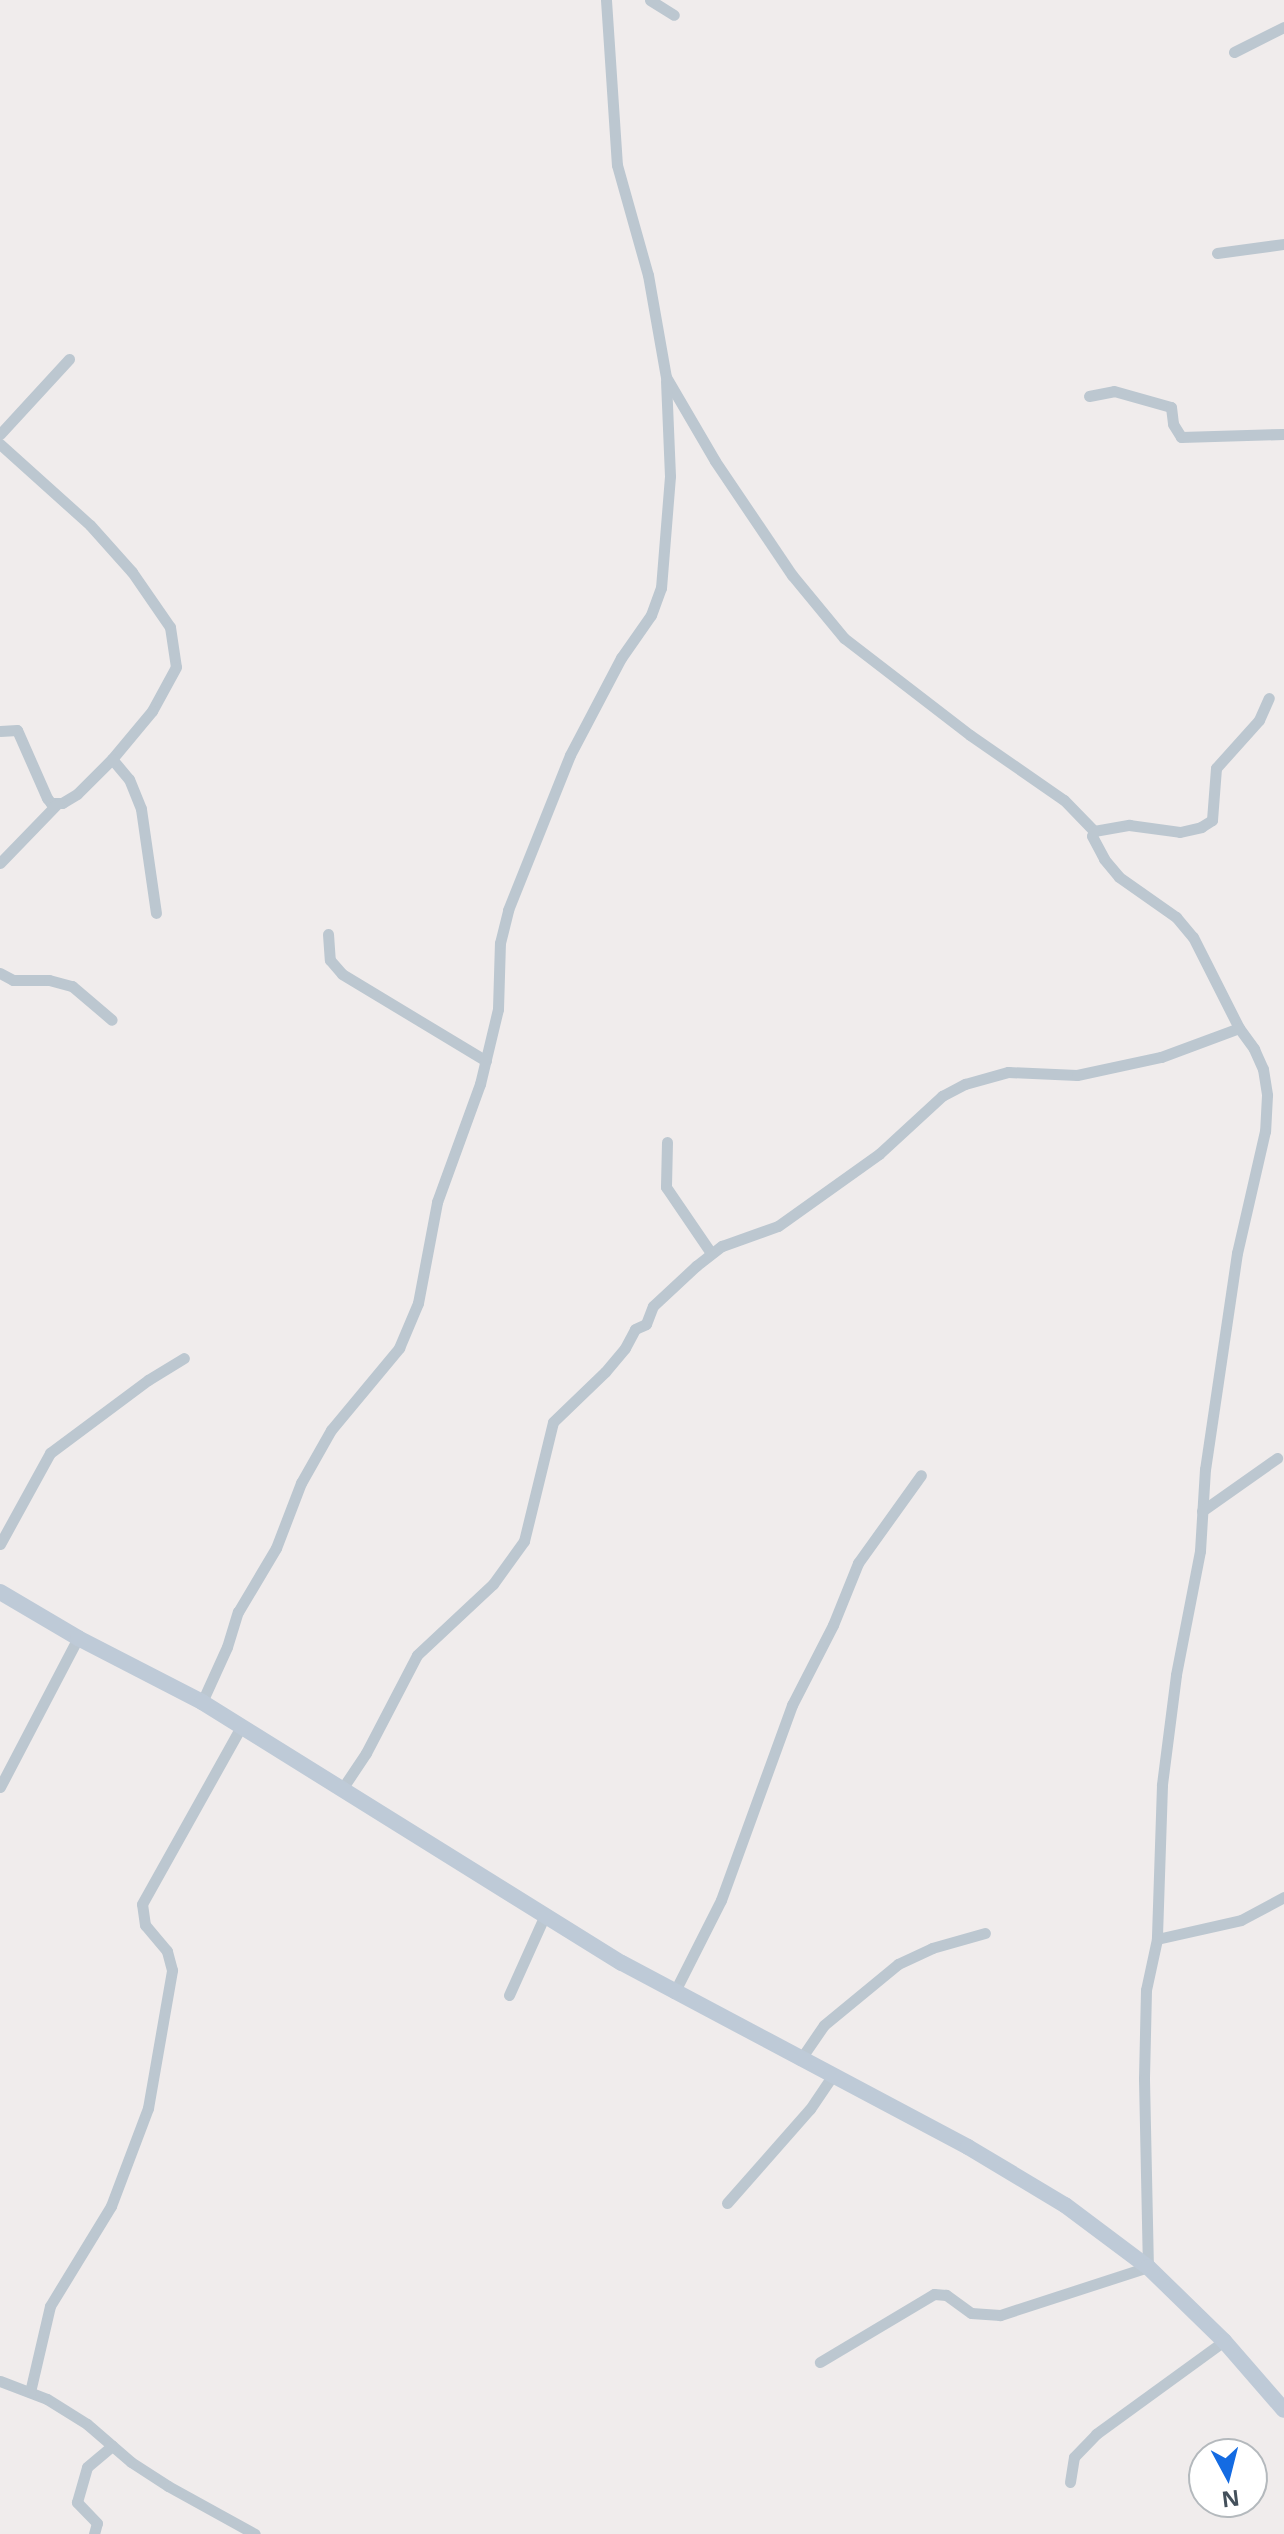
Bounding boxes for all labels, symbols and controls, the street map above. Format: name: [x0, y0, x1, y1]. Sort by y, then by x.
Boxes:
north arrow: [1188, 2438, 1268, 2518]
text: N: [1220, 2484, 1241, 2516]

